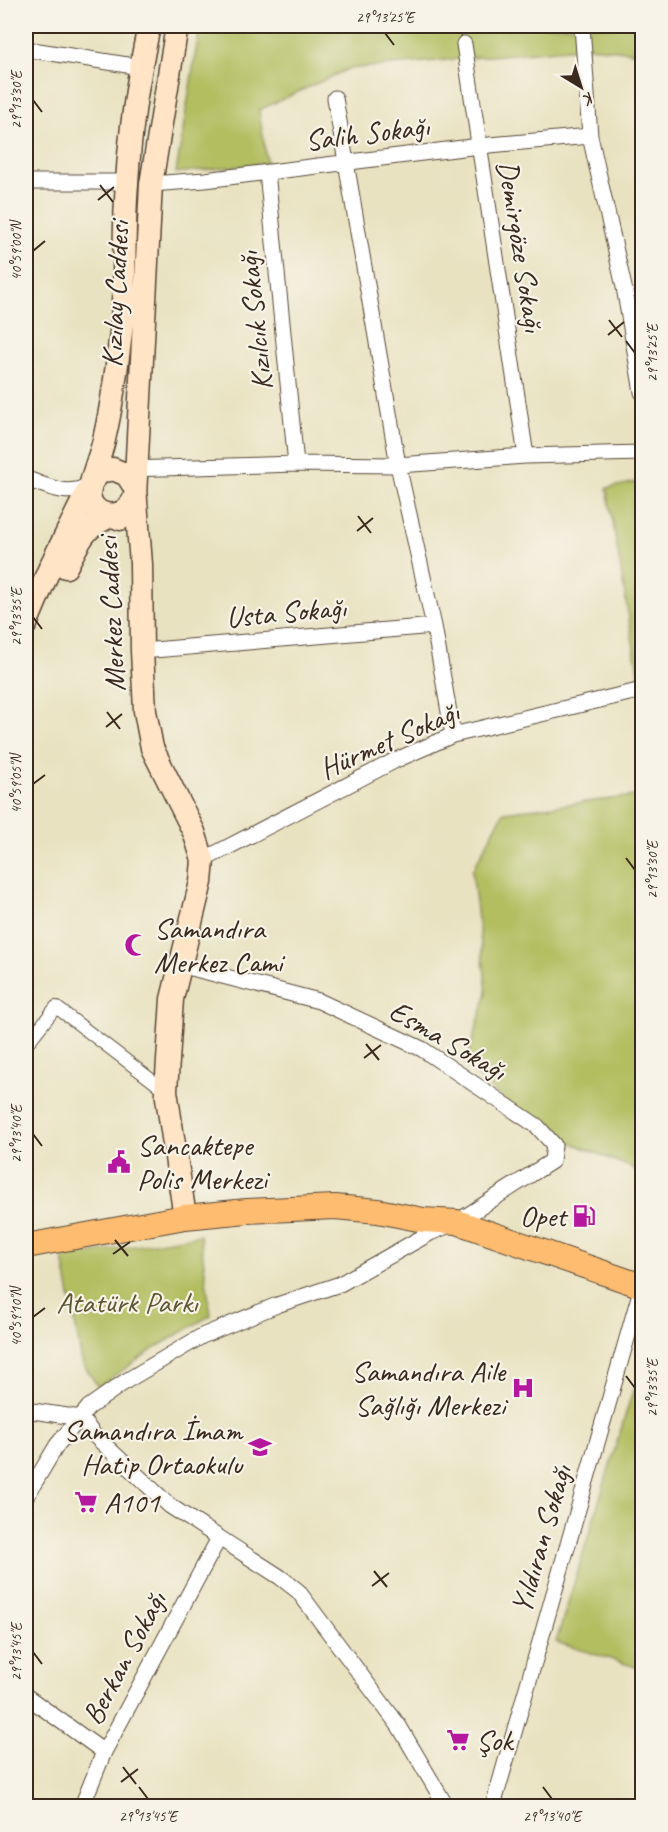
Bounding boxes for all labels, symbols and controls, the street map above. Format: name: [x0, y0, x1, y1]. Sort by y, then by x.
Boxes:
text: 29°13'25"E: [356, 8, 416, 27]
north arrow: [551, 57, 611, 117]
text: 29°13'30"E: [7, 69, 26, 129]
text: K: [577, 88, 599, 111]
street label: Salih Sokağı: [303, 106, 432, 159]
street label: Demirgöze Sokağı: [489, 158, 554, 336]
street label: Kızılay Caddesi: [92, 216, 138, 368]
text: 40°59'00"N: [7, 218, 26, 281]
street label: Kızılcık Sokağı: [229, 248, 281, 392]
text: 29°13'25"E: [643, 322, 662, 382]
street label: Merkez Caddesi: [88, 532, 134, 692]
text: 29°13'35"E: [7, 586, 26, 646]
street label: Usta Sokağı: [225, 588, 349, 636]
street label: Hürmet Sokağı: [313, 692, 466, 788]
text: 40°59'05"N: [7, 751, 26, 814]
text: 29°13'30"E: [643, 839, 662, 899]
place label: Samandıra Merkez Cami: [154, 909, 286, 981]
mosque icon: Samandıra Merkez Cami: [123, 932, 149, 958]
street label: Esma Sokağı: [382, 991, 515, 1090]
text: 29°13'40"E: [7, 1103, 26, 1163]
place label: Sancaktepe Polis Merkezi: [137, 1126, 270, 1198]
public building icon: Sancaktepe Polis Merkezi: [106, 1149, 132, 1175]
place label: Opet: [520, 1197, 569, 1235]
fuel station icon: Opet: [571, 1203, 597, 1229]
park label: Atatürk Parkı: [56, 1283, 199, 1321]
text: 40°59'10"N: [7, 1284, 26, 1347]
place label: Samandıra Aile Sağlığı Merkezi: [351, 1352, 508, 1424]
text: 29°13'35"E: [643, 1357, 662, 1417]
hospital icon: Samandıra Aile Sağlığı Merkezi: [510, 1375, 536, 1401]
place label: Samandıra İmam Hatip Ortaokulu: [64, 1411, 244, 1483]
school or university icon: Samandıra İmam Hatip Ortaokulu: [247, 1434, 273, 1460]
street label: Yıldıran Sokağı: [502, 1459, 581, 1617]
place label: A101: [104, 1483, 161, 1521]
supermarket icon: A101: [73, 1489, 99, 1515]
street label: Berkan Sokağı: [73, 1584, 176, 1731]
text: 29°13'45"E: [7, 1621, 26, 1681]
place label: Şok: [476, 1721, 514, 1759]
supermarket icon: Şok: [445, 1727, 471, 1753]
text: 29°13'45"E: [119, 1807, 179, 1826]
text: 29°13'40"E: [523, 1807, 583, 1826]

